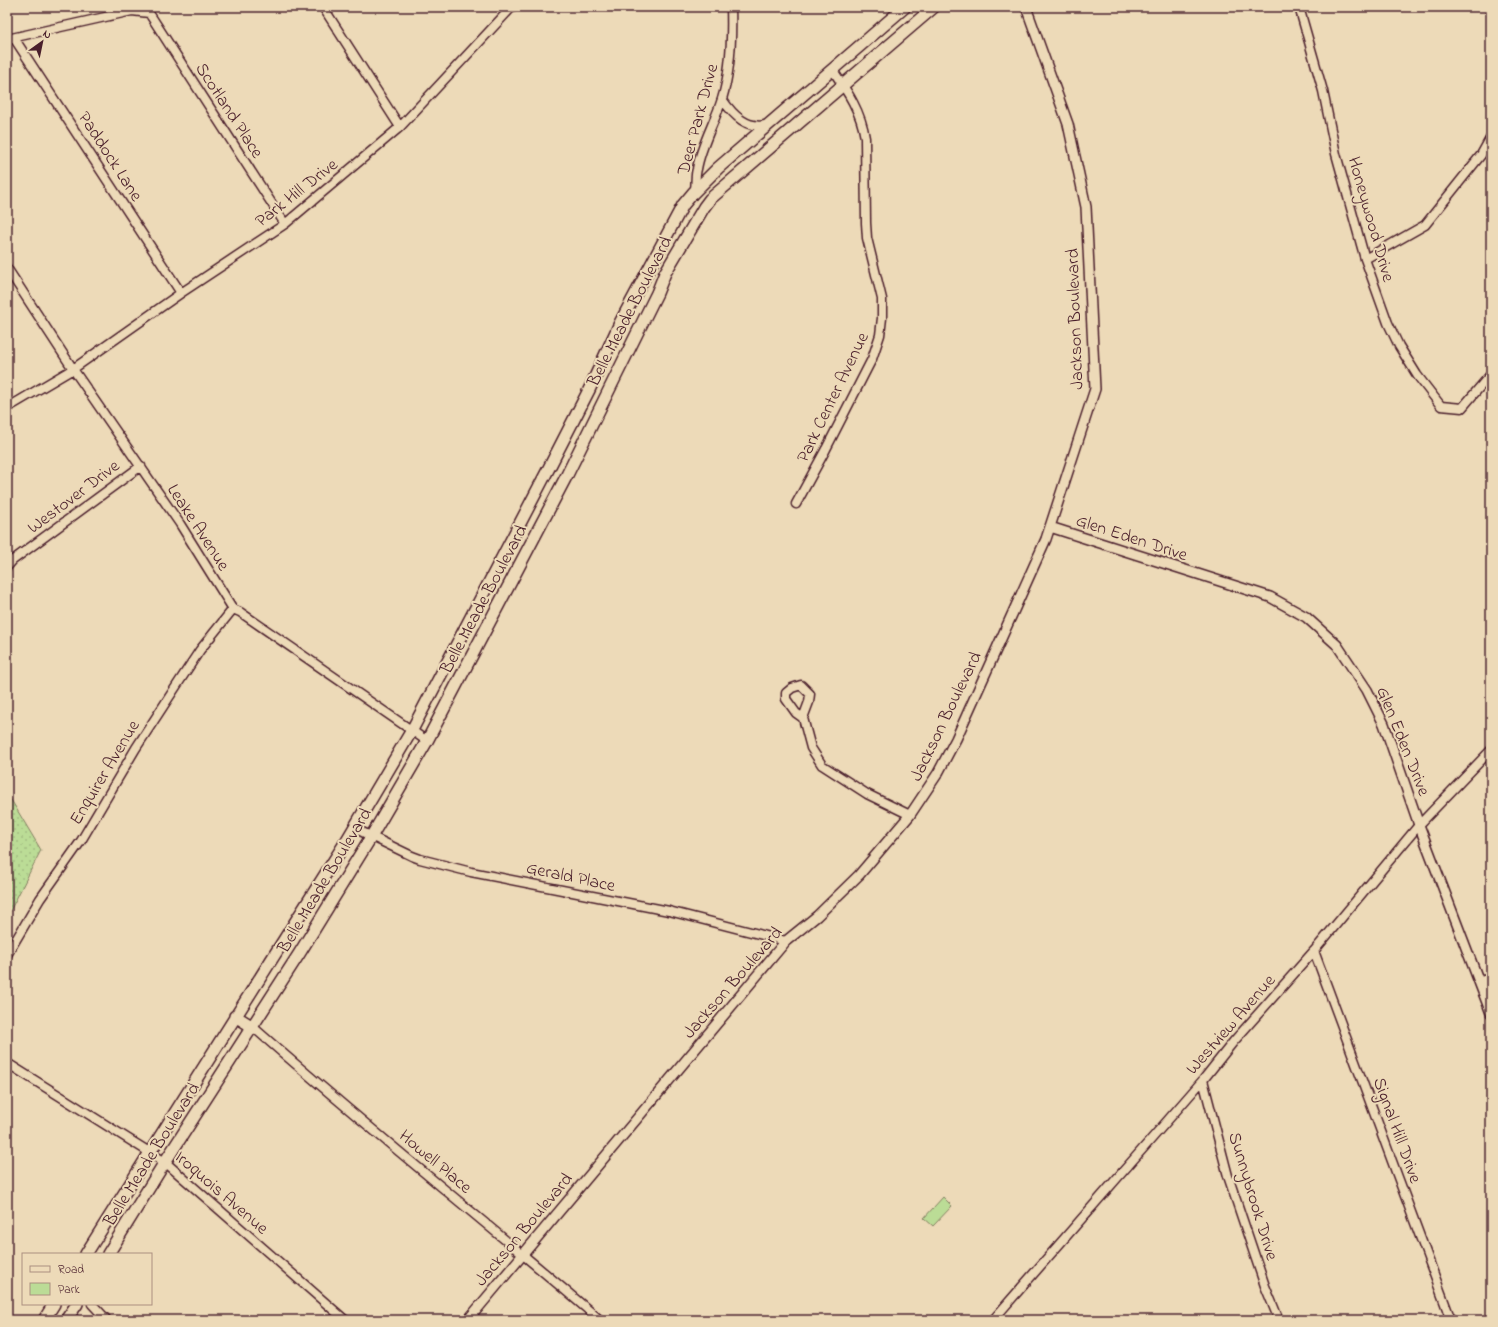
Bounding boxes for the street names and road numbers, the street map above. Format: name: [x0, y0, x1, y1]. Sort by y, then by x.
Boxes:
street label: Scotland Place: [188, 58, 270, 165]
street label: Deer Park Drive: [671, 60, 726, 179]
street label: Paddock Lane: [71, 107, 149, 208]
street label: Park Hill Drive: [250, 152, 345, 234]
street label: Honeywood Drive: [1340, 154, 1401, 286]
street label: Belle Meade Boulevard: [581, 232, 680, 392]
street label: Jackson Boulevard: [1061, 248, 1091, 390]
street label: Park Center Avenue: [791, 328, 877, 467]
street label: Westover Drive: [23, 454, 127, 541]
street label: Leake Avenue: [160, 480, 236, 577]
street label: Glen Eden Drive: [1072, 509, 1191, 569]
street label: Belle Meade Boulevard: [434, 521, 535, 680]
street label: Jackson Boulevard: [904, 648, 989, 786]
street label: Glen Eden Drive: [1368, 683, 1436, 801]
street label: Enquirer Avenue: [64, 715, 148, 830]
street label: Belle Meade Boulevard: [271, 803, 379, 959]
street label: Gerald Place: [524, 856, 618, 900]
street label: Jackson Boulevard: [677, 921, 790, 1045]
street label: Westview Avenue: [1180, 969, 1283, 1081]
street label: Signal Hill Drive: [1364, 1074, 1428, 1188]
street label: Belle Meade Boulevard: [97, 1078, 208, 1233]
street label: Howell Place: [393, 1124, 478, 1201]
street label: Sunnybrook Drive: [1220, 1129, 1284, 1265]
street label: Iroquois Avenue: [168, 1145, 274, 1242]
street label: Jackson Boulevard: [469, 1168, 580, 1293]

